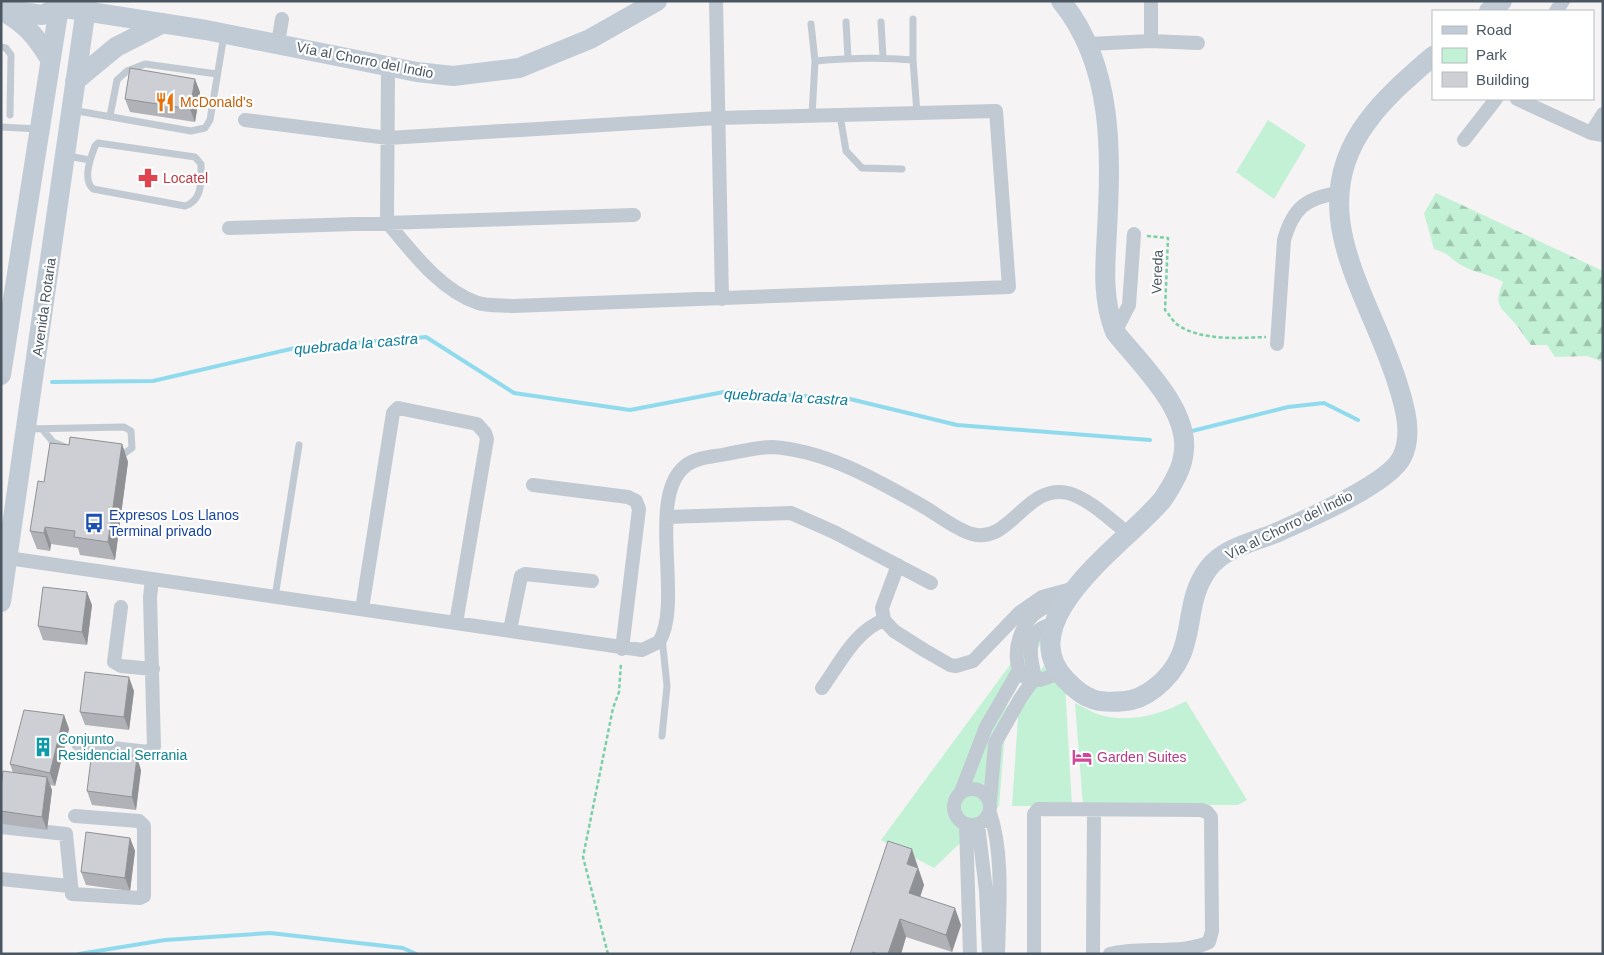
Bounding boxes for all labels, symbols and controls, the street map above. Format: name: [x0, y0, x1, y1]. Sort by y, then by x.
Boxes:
legend: [1432, 10, 1594, 100]
text: Road: [1476, 21, 1512, 38]
street label: Vía al Chorro del Indio: [295, 39, 435, 81]
text: Park: [1476, 46, 1507, 63]
text: Building: [1476, 71, 1529, 88]
restaurant icon: McDonald's: [154, 91, 176, 113]
place label: McDonald's: [180, 94, 253, 110]
pharmacy icon: Locatel: [137, 167, 159, 189]
place label: Locatel: [163, 170, 208, 186]
street label: Vereda: [1148, 249, 1166, 294]
street label: Avenida Rotaria: [29, 256, 59, 357]
water label: quebrada la castra: [293, 330, 419, 357]
water label: quebrada la castra: [724, 385, 849, 408]
street label: Vía al Chorro del Indio: [1223, 487, 1355, 563]
place label: Expresos Los Llanos Terminal privado: [109, 507, 239, 539]
bus stop icon: Expresos Los Llanos Terminal privado: [83, 512, 105, 534]
place label: Conjunto Residencial Serrania: [58, 731, 187, 763]
building icon: Conjunto Residencial Serrania: [32, 736, 54, 758]
hotel icon: Garden Suites: [1071, 746, 1093, 768]
place label: Garden Suites: [1097, 749, 1187, 765]

